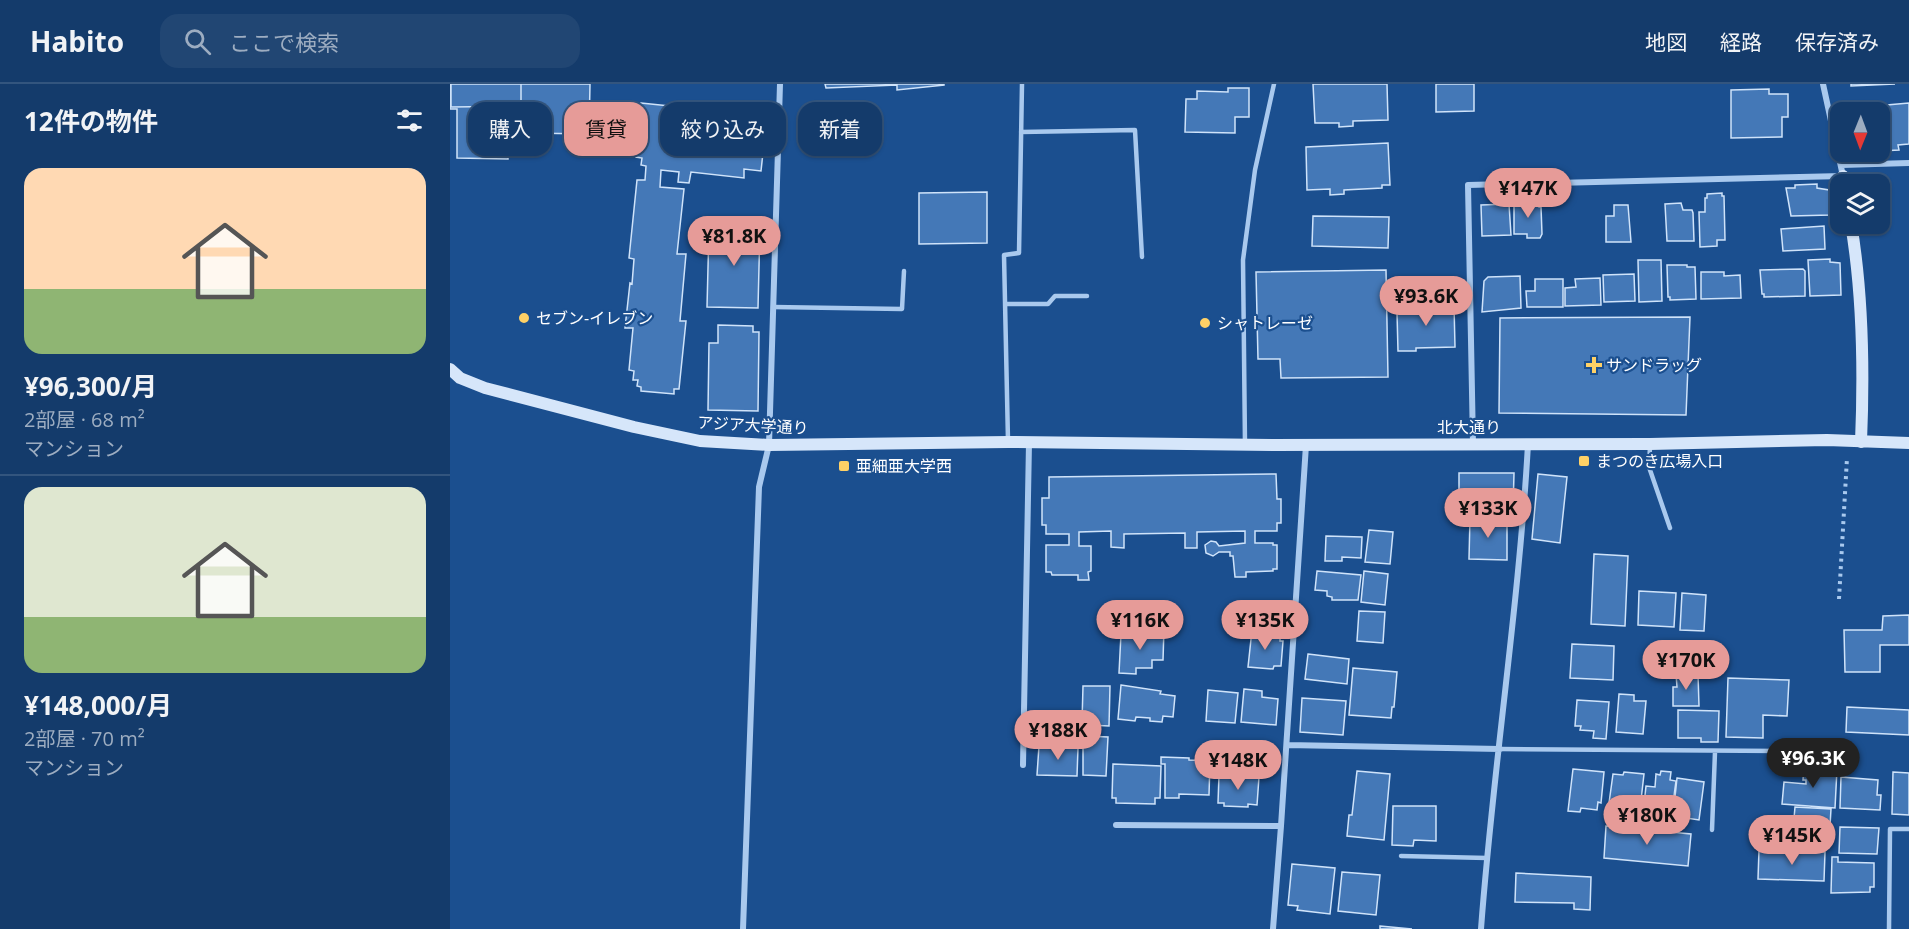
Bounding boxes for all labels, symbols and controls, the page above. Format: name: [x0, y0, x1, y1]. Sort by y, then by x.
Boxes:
search box: [160, 14, 580, 68]
text: Habito: [30, 22, 124, 60]
icon: search: [181, 25, 214, 58]
text: ここで検索: [229, 27, 339, 57]
text: 地図: [1645, 28, 1687, 56]
text: 経路: [1720, 28, 1762, 56]
text: 保存済み: [1795, 28, 1879, 56]
chip: 購入: [468, 102, 552, 156]
chip: 賃貸: [564, 102, 648, 156]
chip: 絞り込み: [660, 102, 786, 156]
chip: 新着: [798, 102, 882, 156]
north arrow: [1830, 102, 1890, 162]
map controls: [1830, 102, 1890, 234]
text: 12件の物件: [24, 103, 158, 139]
icon: filters: [393, 104, 426, 137]
pin: ¥147K: [1486, 168, 1570, 219]
text: ¥147K: [1498, 174, 1558, 201]
button: layers: [1830, 174, 1890, 234]
icon: home: [171, 207, 279, 315]
pin: ¥81.8K: [685, 216, 783, 267]
text: ¥81.8K: [702, 222, 766, 249]
pin: ¥93.6K: [1377, 276, 1475, 327]
text: ¥93.6K: [1394, 282, 1458, 309]
place label: セブン-イレブン: [536, 307, 653, 329]
marker: セブン-イレブン: [517, 311, 531, 325]
place label: シャトレーゼ: [1217, 312, 1313, 334]
marker: シャトレーゼ: [1198, 316, 1212, 330]
place label: サンドラッグ: [1606, 354, 1702, 376]
marker: サンドラッグ: [1587, 358, 1601, 372]
text: ¥96,300/月: [24, 368, 157, 404]
text: 2部屋 · 68 m²: [24, 406, 145, 433]
street label: アジア大学通り: [697, 411, 809, 439]
street label: 北大通り: [1437, 416, 1501, 438]
text: マンション: [24, 435, 124, 462]
place label: まつのき広場入口: [1596, 450, 1724, 472]
marker: まつのき広場入口: [1577, 454, 1591, 468]
place label: 亜細亜大学西: [856, 455, 952, 477]
marker: 亜細亜大学西: [837, 459, 851, 473]
pin: ¥133K: [1446, 488, 1530, 539]
text: ¥133K: [1458, 494, 1518, 521]
icon: home: [171, 526, 279, 634]
pin: ¥116K: [1098, 600, 1182, 651]
pin: ¥135K: [1223, 600, 1307, 651]
text: ¥116K: [1110, 606, 1170, 633]
text: ¥135K: [1235, 606, 1295, 633]
pin: ¥170K: [1644, 640, 1728, 691]
text: ¥170K: [1656, 646, 1716, 673]
text: ¥148,000/月: [24, 687, 172, 723]
pin: ¥188K: [1016, 710, 1100, 761]
text: ¥188K: [1028, 716, 1088, 743]
text: 2部屋 · 70 m²: [24, 725, 145, 752]
pin: ¥96.3K: [1764, 738, 1862, 789]
pin: ¥148K: [1196, 740, 1280, 791]
text: ¥96.3K: [1781, 744, 1845, 771]
text: ¥148K: [1208, 746, 1268, 773]
text: マンション: [24, 754, 124, 781]
pin: ¥180K: [1605, 795, 1689, 846]
text: ¥180K: [1617, 801, 1677, 828]
pin: ¥145K: [1750, 815, 1834, 866]
text: ¥145K: [1762, 821, 1822, 848]

